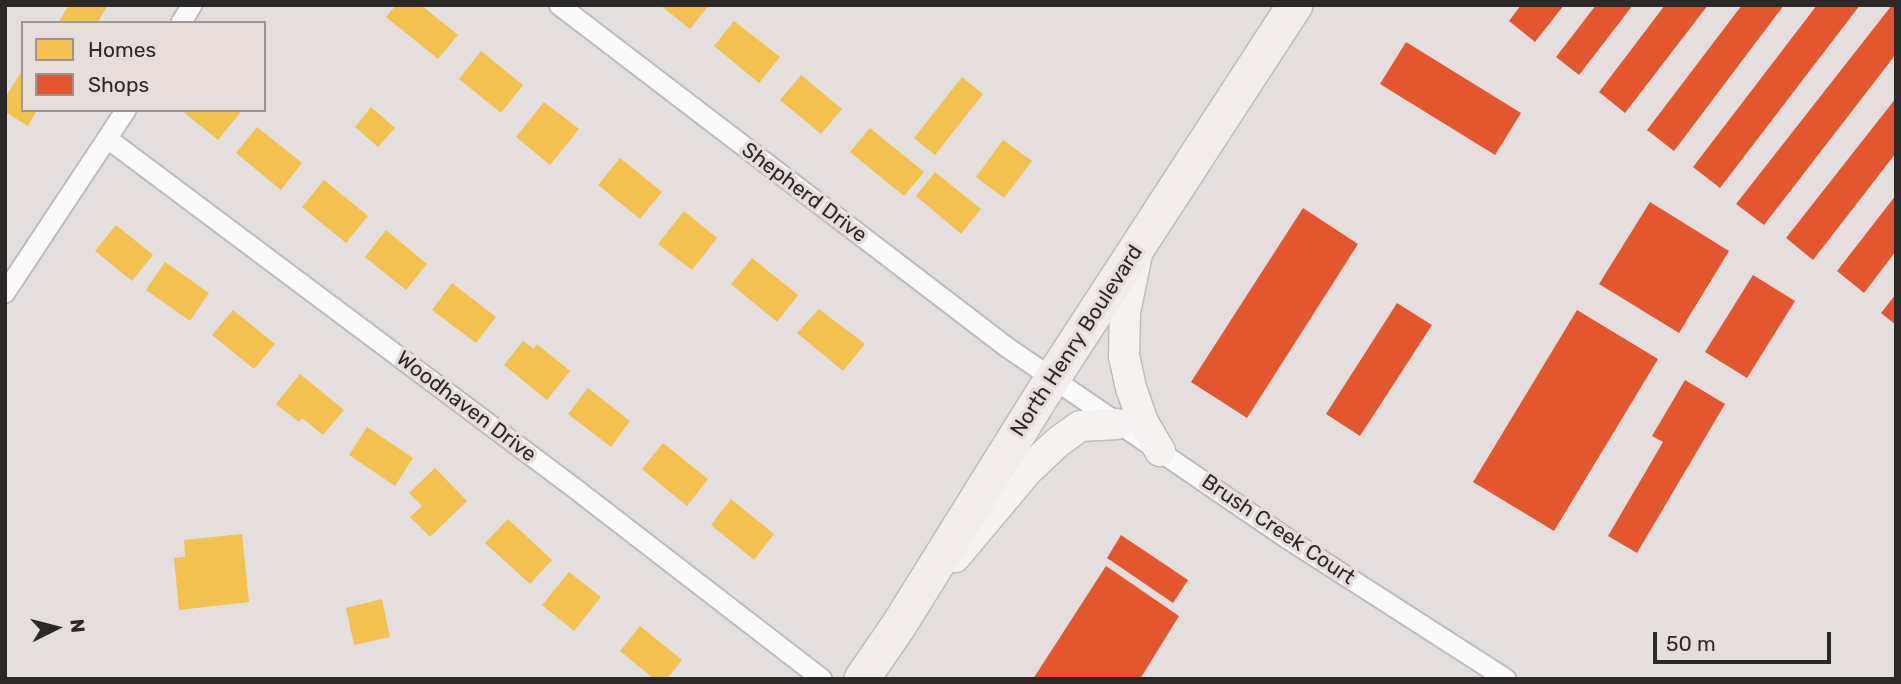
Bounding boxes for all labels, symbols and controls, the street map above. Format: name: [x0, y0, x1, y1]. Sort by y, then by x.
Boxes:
legend: [21, 21, 266, 112]
text: Homes: [88, 37, 156, 62]
text: Shops: [88, 72, 149, 97]
street label: Shepherd Drive: [736, 138, 872, 248]
street label: North Henry Boulevard: [1006, 241, 1148, 441]
street label: Woodhaven Drive: [391, 346, 541, 468]
street label: Brush Creek Court: [1197, 469, 1359, 591]
north arrow: [21, 593, 91, 663]
text: N: [65, 618, 90, 634]
scale bar: [1656, 618, 1834, 662]
text: 50 m: [1666, 631, 1716, 656]

